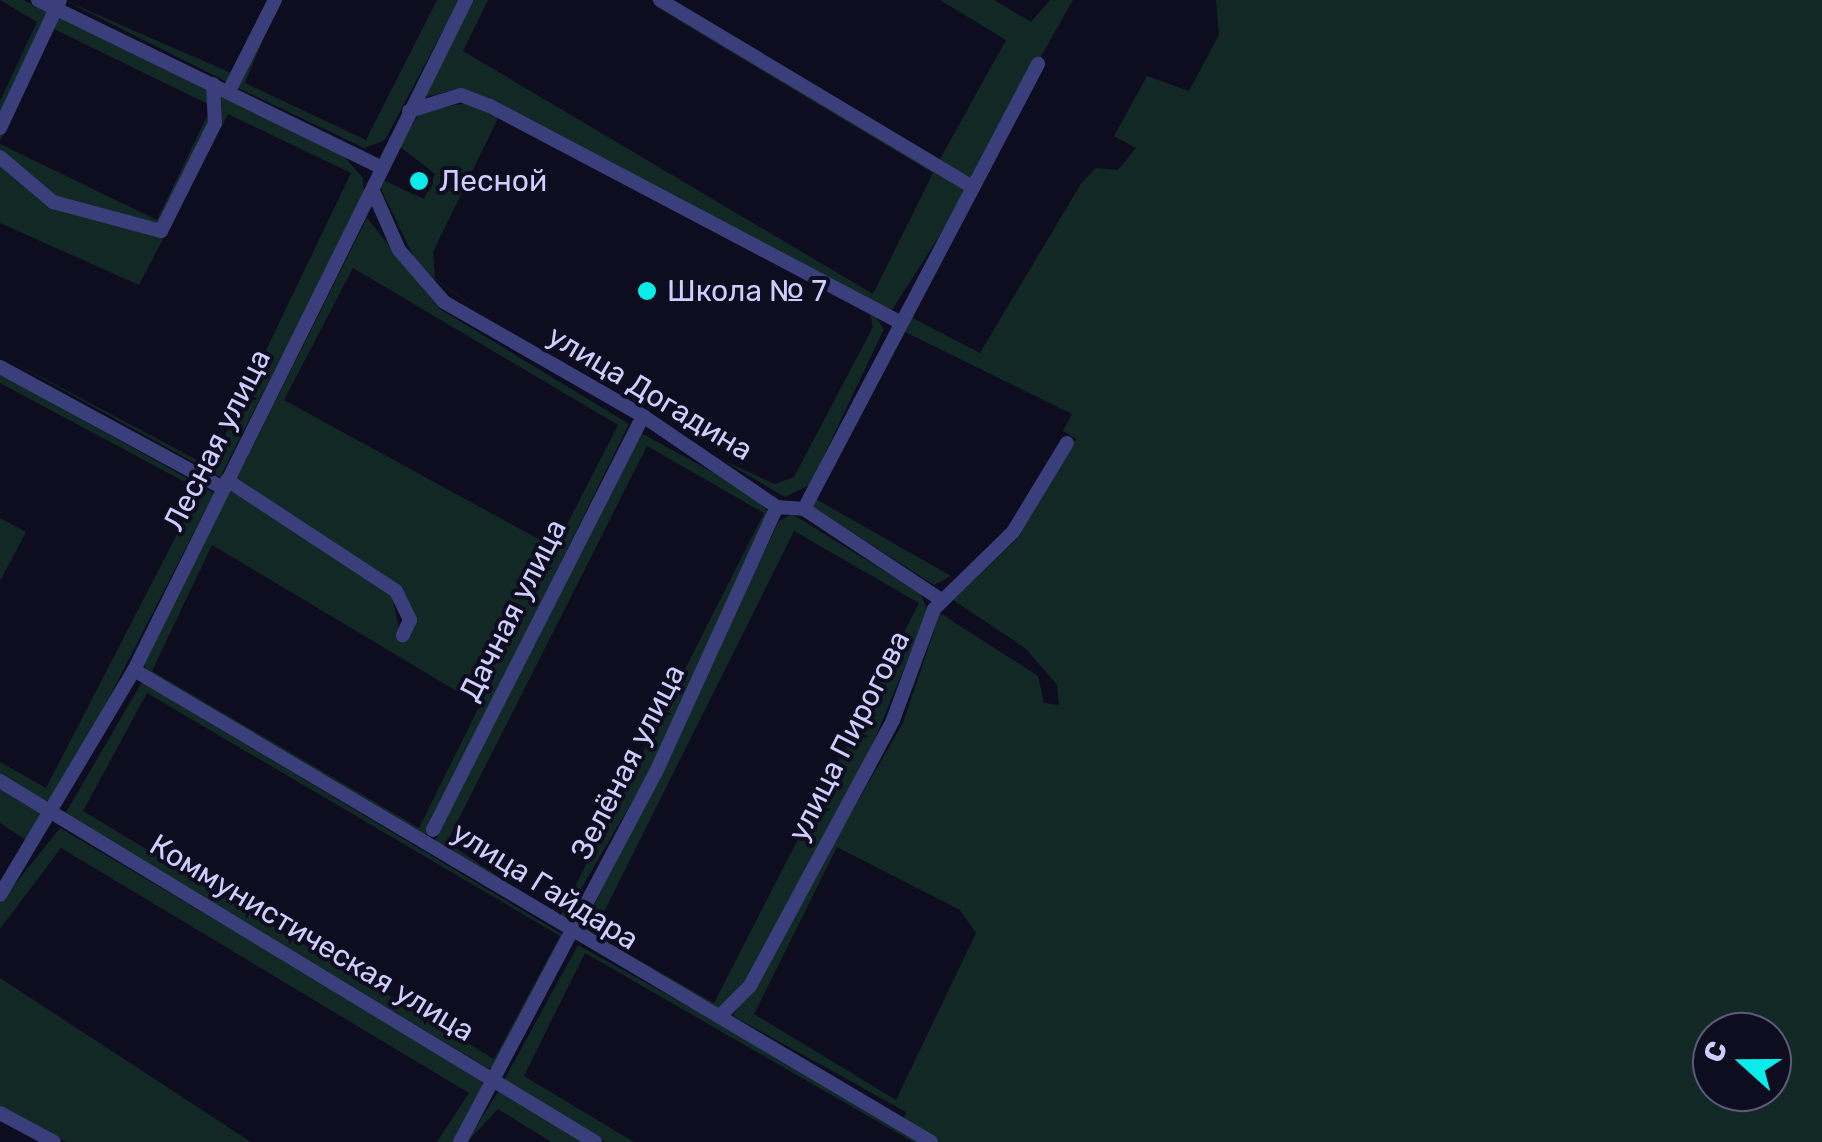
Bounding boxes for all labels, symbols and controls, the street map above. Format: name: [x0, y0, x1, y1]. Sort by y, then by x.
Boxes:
place label: Лесной: [439, 163, 547, 199]
marker: Лесной: [408, 170, 430, 192]
place label: Школа № 7: [667, 273, 827, 309]
marker: Школа № 7: [636, 280, 658, 302]
street label: улица Догадина: [541, 318, 759, 468]
street label: Лесная улица: [156, 343, 278, 537]
street label: Дачная улица: [452, 513, 574, 707]
street label: улица Пирогова: [780, 625, 918, 847]
street label: Зелёная улица: [563, 658, 693, 866]
street label: улица Гайдара: [445, 814, 645, 958]
street label: Коммунистическая улица: [143, 827, 481, 1049]
north arrow: [1692, 1012, 1792, 1112]
text: С: [1696, 1037, 1734, 1067]

